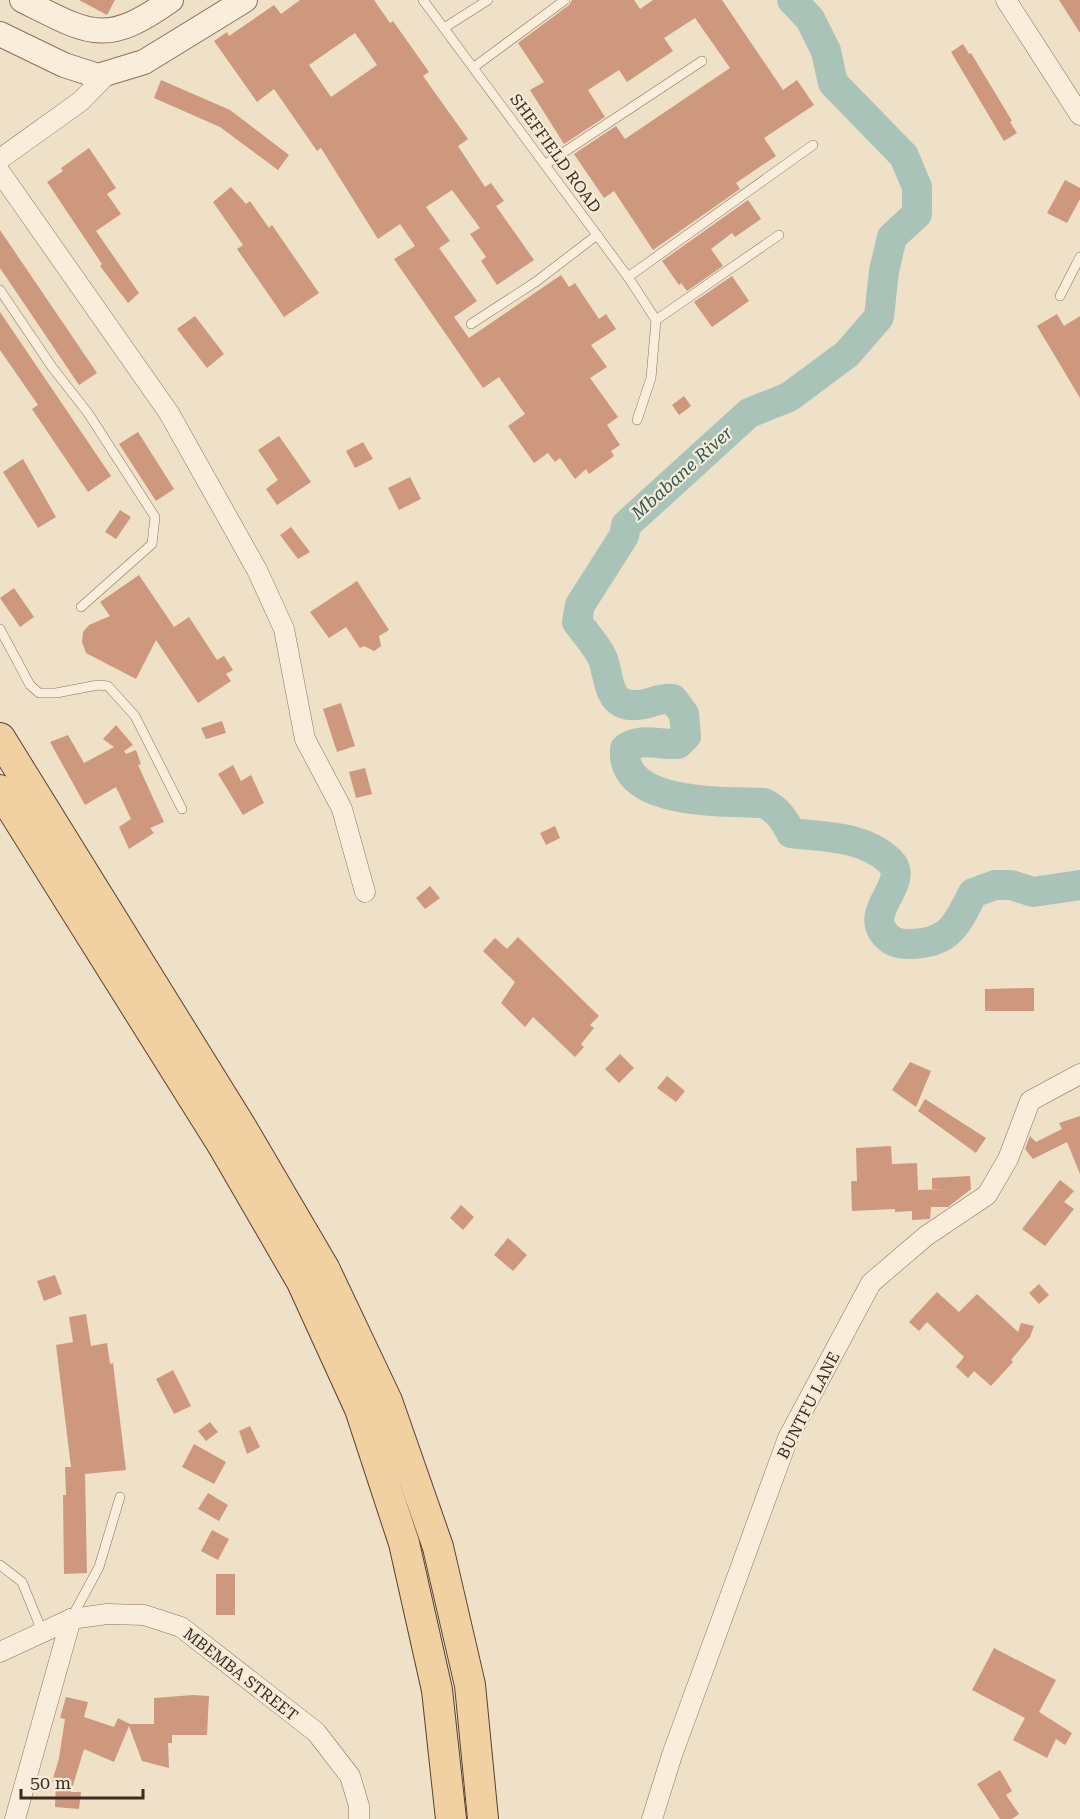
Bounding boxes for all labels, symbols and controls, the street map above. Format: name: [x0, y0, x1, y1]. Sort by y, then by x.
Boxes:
street label: SHEFFIELD ROAD: [506, 90, 605, 216]
water label: Mbabane River: [626, 422, 737, 524]
street label: BUNTFU LANE: [773, 1348, 844, 1462]
street label: MBEMBA STREET: [180, 1624, 302, 1725]
scale bar: [21, 1762, 142, 1800]
text: 50 m: [30, 1772, 71, 1793]

